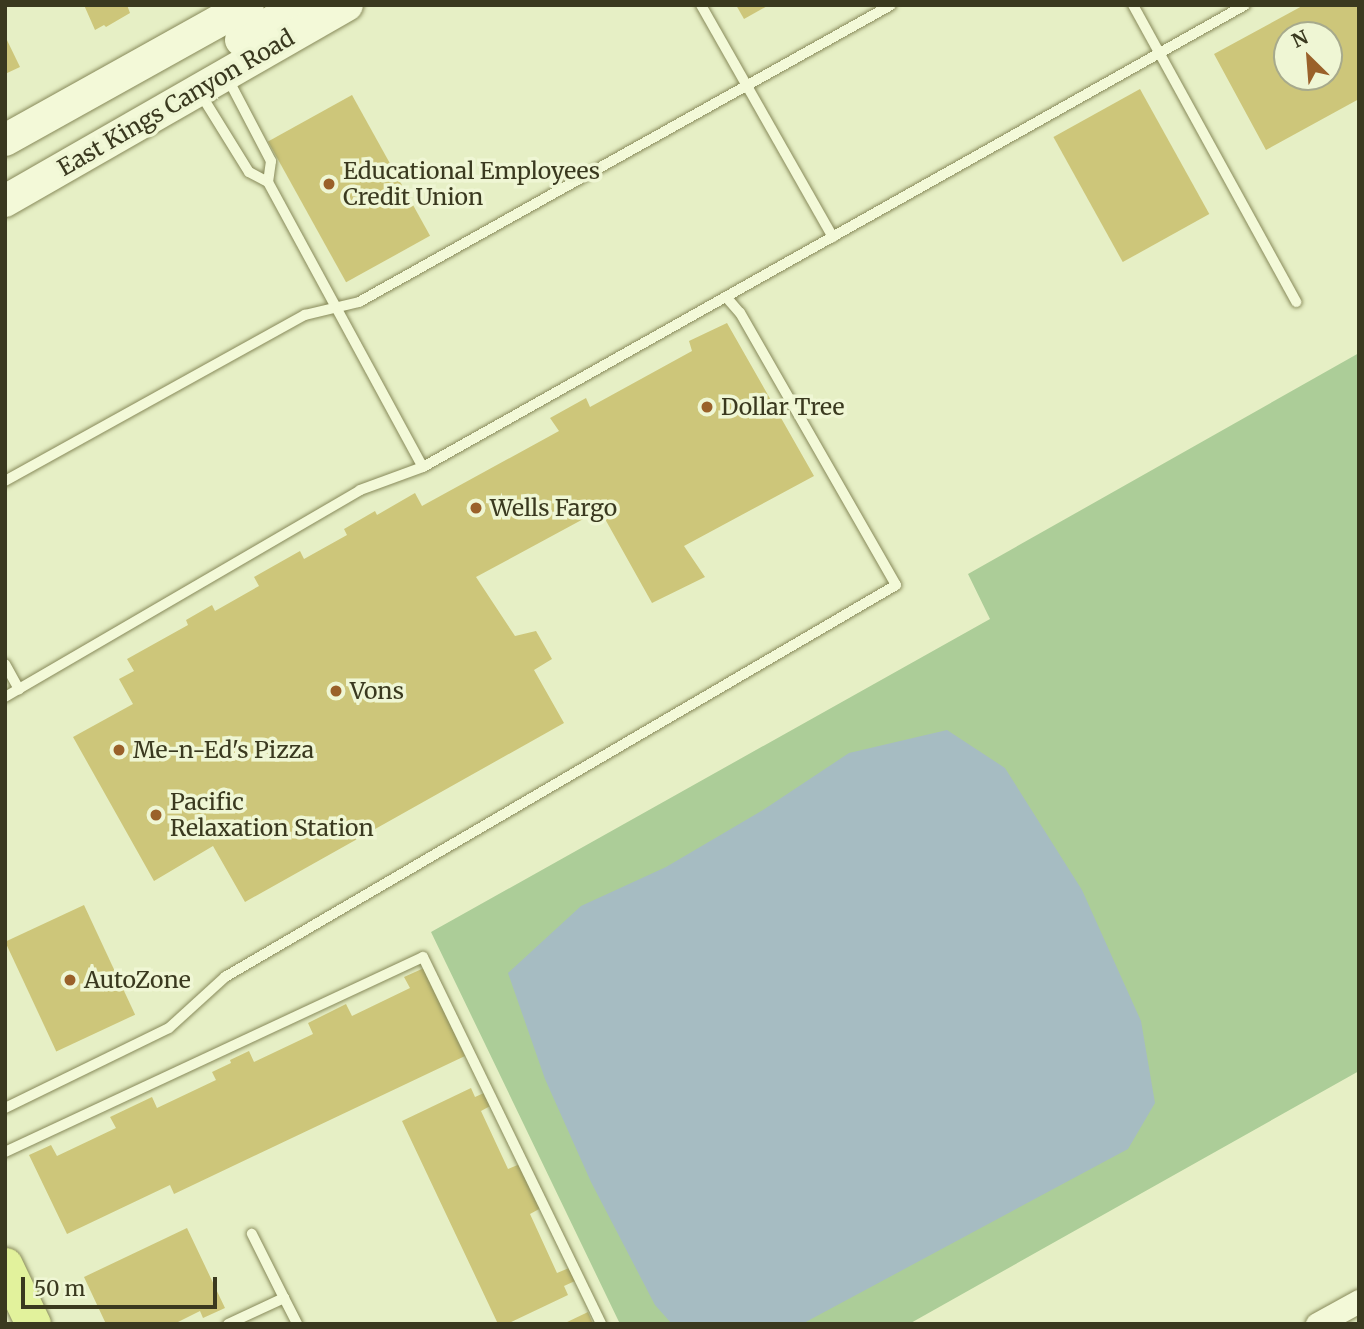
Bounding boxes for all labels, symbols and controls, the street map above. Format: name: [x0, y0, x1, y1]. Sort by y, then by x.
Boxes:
north arrow: [1273, 21, 1343, 91]
street label: East Kings Canyon Road: [53, 24, 299, 182]
text: N: [1288, 25, 1312, 53]
place label: Educational Employees Credit Union: [343, 157, 600, 211]
marker: Educational Employees Credit Union: [321, 176, 337, 192]
place label: Dollar Tree: [721, 393, 845, 421]
marker: Dollar Tree: [699, 399, 715, 415]
place label: Wells Fargo: [490, 494, 617, 522]
marker: Wells Fargo: [468, 500, 484, 516]
place label: Vons: [350, 677, 404, 705]
marker: Vons: [328, 683, 344, 699]
place label: Me-n-Ed's Pizza: [133, 736, 314, 764]
marker: Me-n-Ed's Pizza: [111, 742, 127, 758]
place label: Pacific Relaxation Station: [170, 788, 374, 842]
marker: Pacific Relaxation Station: [148, 807, 164, 823]
place label: AutoZone: [84, 966, 191, 994]
marker: AutoZone: [62, 972, 78, 988]
scale bar: [24, 1262, 220, 1306]
text: 50 m: [34, 1275, 85, 1302]

